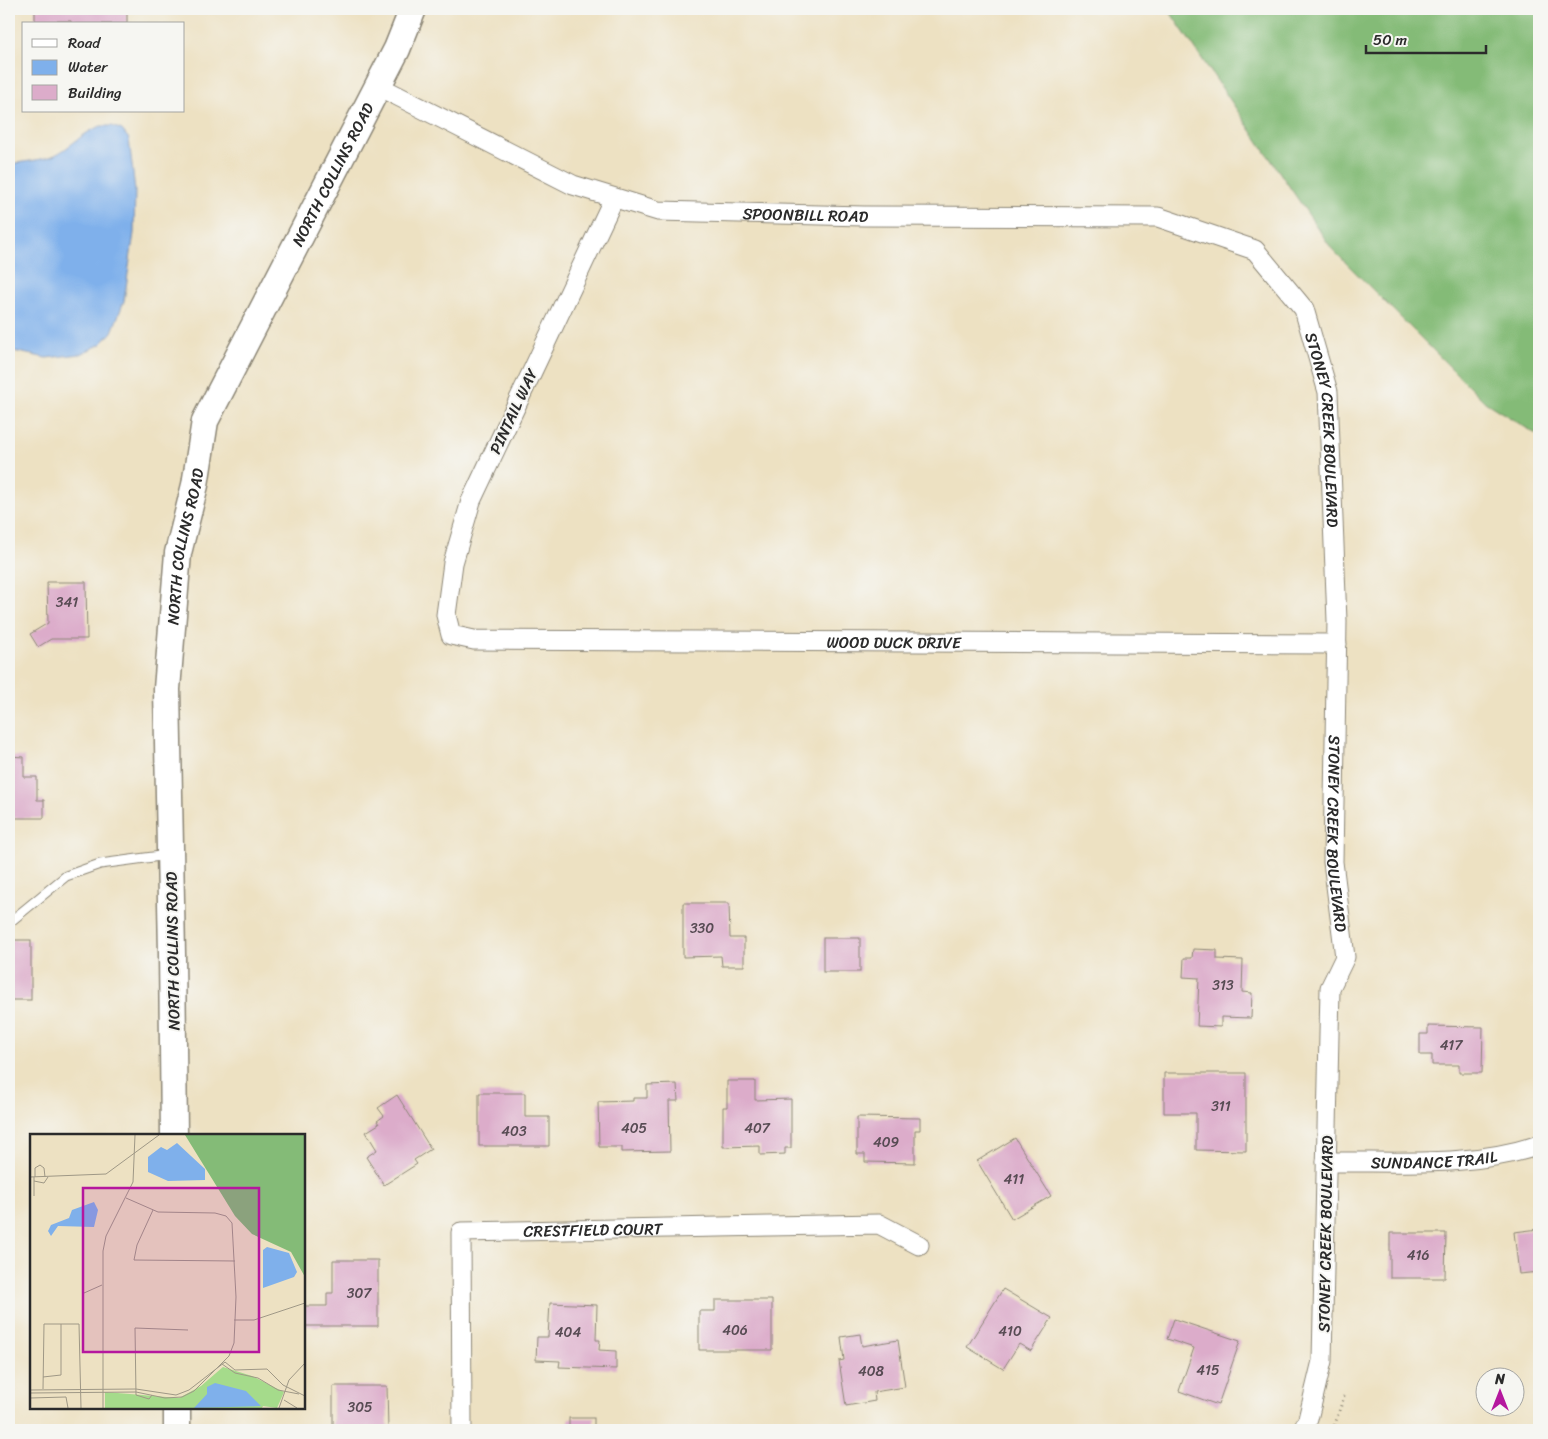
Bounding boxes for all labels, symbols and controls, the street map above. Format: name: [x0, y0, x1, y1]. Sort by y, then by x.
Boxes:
legend: [22, 22, 185, 112]
scale bar: [1366, 22, 1486, 54]
text: 50 m: [1373, 27, 1408, 53]
text: Road: [68, 30, 101, 56]
text: Water: [68, 54, 108, 80]
text: Building: [68, 80, 122, 106]
street label: NORTH COLLINS ROAD: [283, 97, 382, 252]
street label: SPOONBILL ROAD: [742, 199, 869, 231]
street label: STONEY CREEK BOULEVARD: [1296, 329, 1347, 528]
street label: PINTAIL WAY: [481, 363, 546, 459]
street label: NORTH COLLINS ROAD: [158, 466, 212, 626]
house number: 341: [56, 590, 78, 615]
street label: WOOD DUCK DRIVE: [826, 628, 962, 657]
street label: STONEY CREEK BOULEVARD: [1318, 735, 1356, 934]
street label: NORTH COLLINS ROAD: [157, 871, 188, 1031]
house number: 330: [690, 916, 714, 941]
house number: 313: [1212, 973, 1234, 998]
house number: 417: [1440, 1033, 1463, 1058]
house number: 311: [1211, 1094, 1231, 1119]
house number: 405: [621, 1116, 648, 1141]
house number: 407: [744, 1116, 771, 1141]
house number: 403: [501, 1119, 527, 1144]
house number: 409: [873, 1130, 899, 1155]
inset map: [30, 1134, 305, 1409]
street label: STONEY CREEK BOULEVARD: [1309, 1135, 1342, 1333]
street label: SUNDANCE TRAIL: [1371, 1142, 1500, 1177]
house number: 411: [1004, 1167, 1024, 1192]
street label: CRESTFIELD COURT: [523, 1214, 664, 1246]
house number: 416: [1407, 1243, 1429, 1268]
house number: 307: [347, 1281, 372, 1306]
house number: 406: [722, 1318, 748, 1343]
house number: 410: [998, 1319, 1022, 1344]
house number: 404: [555, 1320, 581, 1345]
house number: 415: [1196, 1358, 1220, 1383]
house number: 408: [858, 1359, 885, 1384]
north arrow: [1476, 1366, 1526, 1416]
text: N: [1494, 1367, 1505, 1392]
house number: 305: [347, 1395, 373, 1420]

